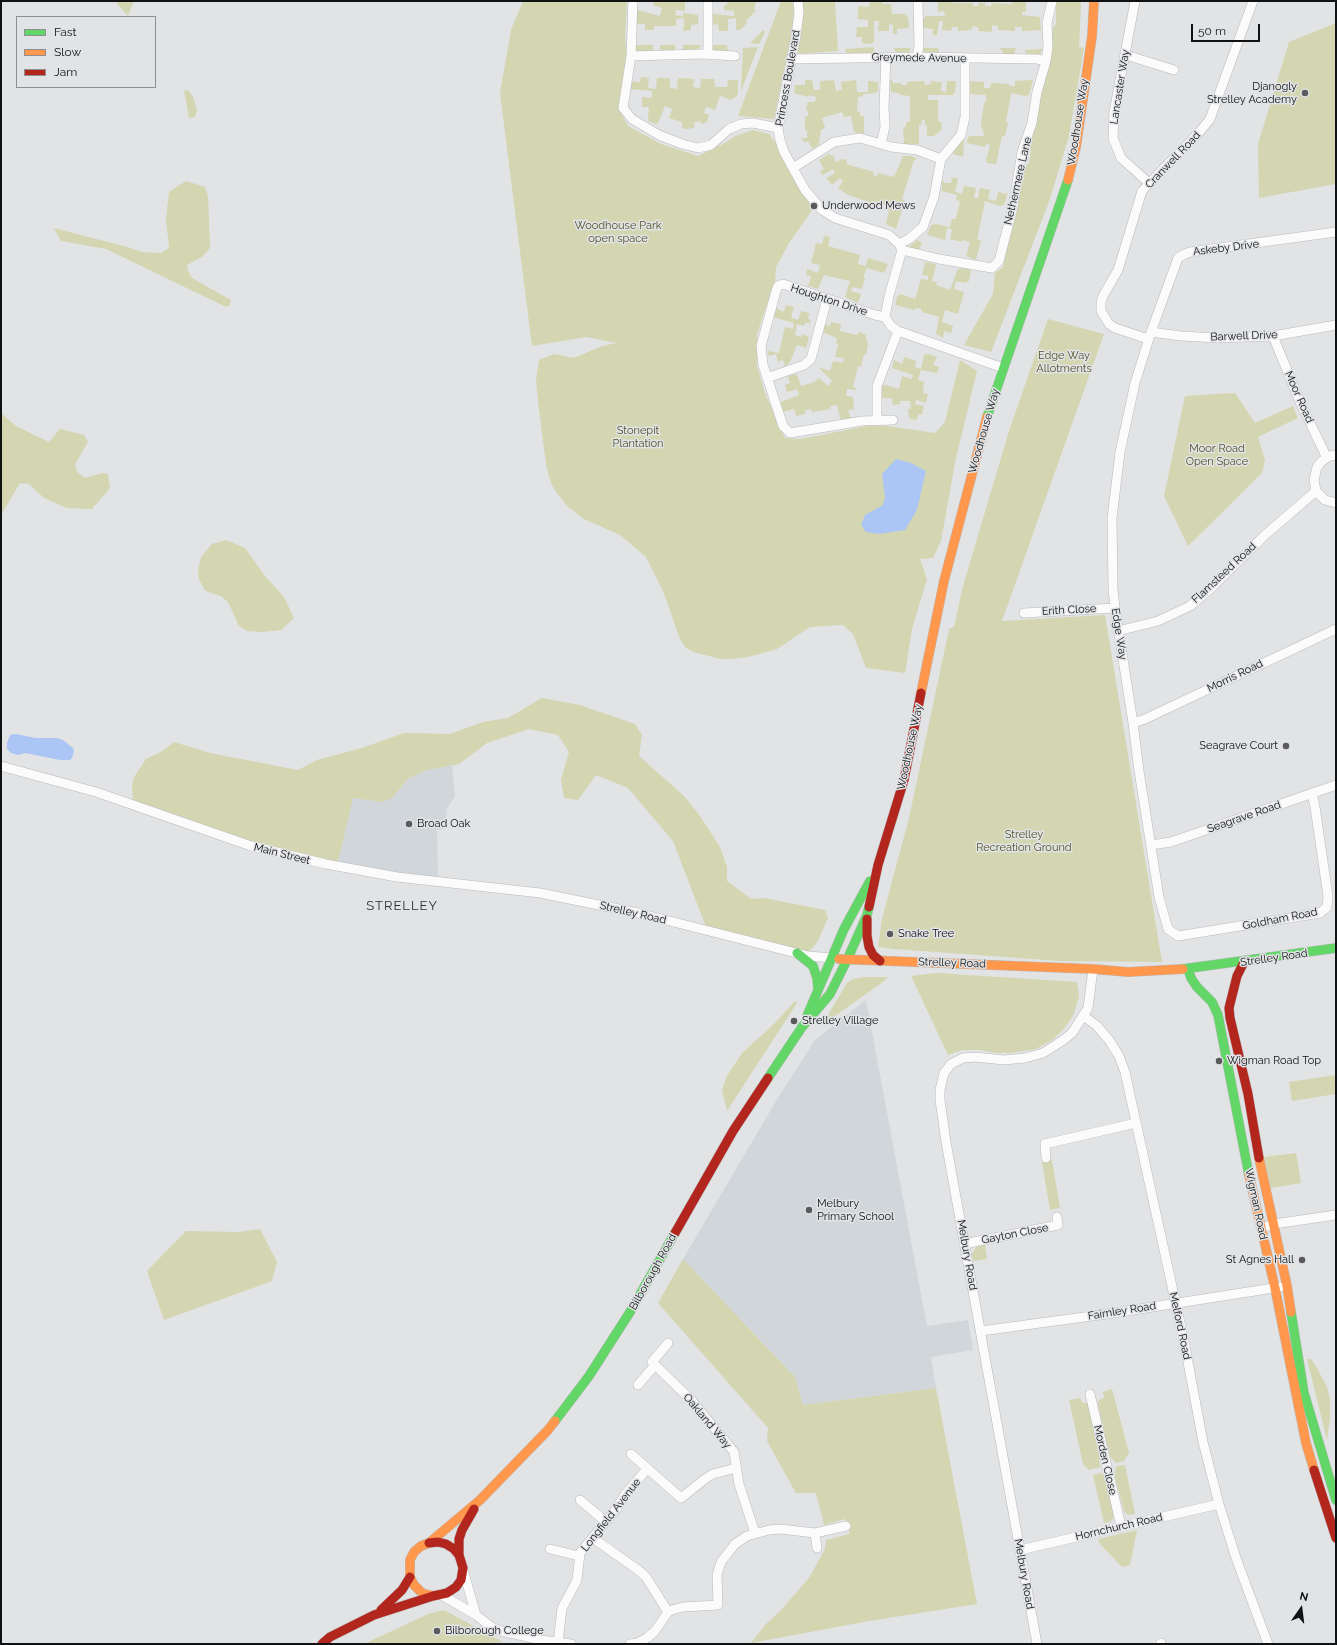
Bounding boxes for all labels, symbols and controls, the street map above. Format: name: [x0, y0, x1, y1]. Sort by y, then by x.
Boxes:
legend: [16, 16, 156, 88]
scale bar: [1193, 16, 1262, 42]
text: 50 m: [1198, 24, 1226, 38]
text: Fast: [54, 25, 77, 39]
street label: Princess Boulevard: [773, 29, 803, 127]
text: Slow: [54, 45, 81, 59]
street label: Lancaster Way: [1108, 49, 1132, 125]
street label: Greymede Avenue: [871, 51, 967, 65]
text: Jam: [54, 65, 77, 79]
street label: Woodhouse Way: [1065, 78, 1091, 166]
place label: Djanogly Strelley Academy: [1207, 80, 1297, 106]
marker: Djanogly Strelley Academy: [1300, 88, 1310, 98]
street label: Cranwell Road: [1143, 129, 1203, 191]
street label: Nethermere Lane: [1001, 136, 1035, 226]
place label: Underwood Mews: [822, 199, 915, 213]
marker: Underwood Mews: [809, 201, 819, 211]
park label: Woodhouse Park open space: [574, 219, 662, 245]
street label: Askeby Drive: [1192, 237, 1260, 259]
street label: Houghton Drive: [789, 281, 869, 319]
street label: Barwell Drive: [1210, 328, 1278, 344]
park label: Edge Way Allotments: [1036, 349, 1092, 375]
street label: Moor Road: [1282, 369, 1316, 425]
street label: Woodhouse Way: [966, 387, 1002, 475]
park label: Stonepit Plantation: [613, 424, 663, 450]
park label: Moor Road Open Space: [1186, 442, 1248, 468]
street label: Flamsteed Road: [1189, 540, 1259, 606]
street label: Erith Close: [1041, 602, 1097, 618]
street label: Edge Way: [1108, 607, 1130, 661]
street label: Morris Road: [1205, 657, 1265, 695]
street label: Woodhouse Way: [894, 703, 926, 791]
place label: Seagrave Court: [1199, 739, 1278, 753]
marker: Seagrave Court: [1281, 741, 1291, 751]
street label: Seagrave Road: [1205, 798, 1283, 836]
place label: Broad Oak: [417, 817, 470, 831]
marker: Broad Oak: [404, 819, 414, 829]
park label: Strelley Recreation Ground: [976, 828, 1072, 854]
street label: Main Street: [252, 841, 312, 867]
district label: STRELLEY: [366, 898, 438, 914]
street label: Strelley Road: [598, 899, 668, 927]
street label: Goldham Road: [1241, 905, 1319, 933]
place label: Snake Tree: [898, 927, 954, 941]
marker: Snake Tree: [885, 929, 895, 939]
street label: Strelley Road: [1239, 947, 1309, 969]
street label: Strelley Road: [918, 955, 986, 971]
place label: Strelley Village: [802, 1014, 879, 1028]
marker: Strelley Village: [789, 1016, 799, 1026]
place label: Wigman Road Top: [1227, 1054, 1321, 1068]
marker: Wigman Road Top: [1214, 1056, 1224, 1066]
street label: Wigman Road: [1242, 1167, 1270, 1241]
place label: Melbury Primary School: [817, 1197, 894, 1223]
marker: Melbury Primary School: [804, 1205, 814, 1215]
street label: Melbury Road: [954, 1219, 980, 1291]
street label: Gayton Close: [980, 1221, 1050, 1247]
street label: Bilborough Road: [627, 1232, 679, 1312]
place label: St Agnes Hall: [1226, 1253, 1294, 1267]
marker: St Agnes Hall: [1297, 1255, 1307, 1265]
street label: Melford Road: [1166, 1291, 1194, 1361]
street label: Fairnley Road: [1087, 1299, 1157, 1323]
street label: Oakland Way: [680, 1391, 734, 1451]
street label: Morden Close: [1091, 1424, 1119, 1496]
street label: Longfield Avenue: [578, 1476, 644, 1554]
street label: Hornchurch Road: [1074, 1511, 1164, 1543]
street label: Melbury Road: [1011, 1538, 1037, 1610]
north arrow: [1281, 1589, 1321, 1629]
text: N: [1298, 1590, 1310, 1604]
place label: Bilborough College: [445, 1624, 544, 1638]
marker: Bilborough College: [432, 1626, 442, 1636]

